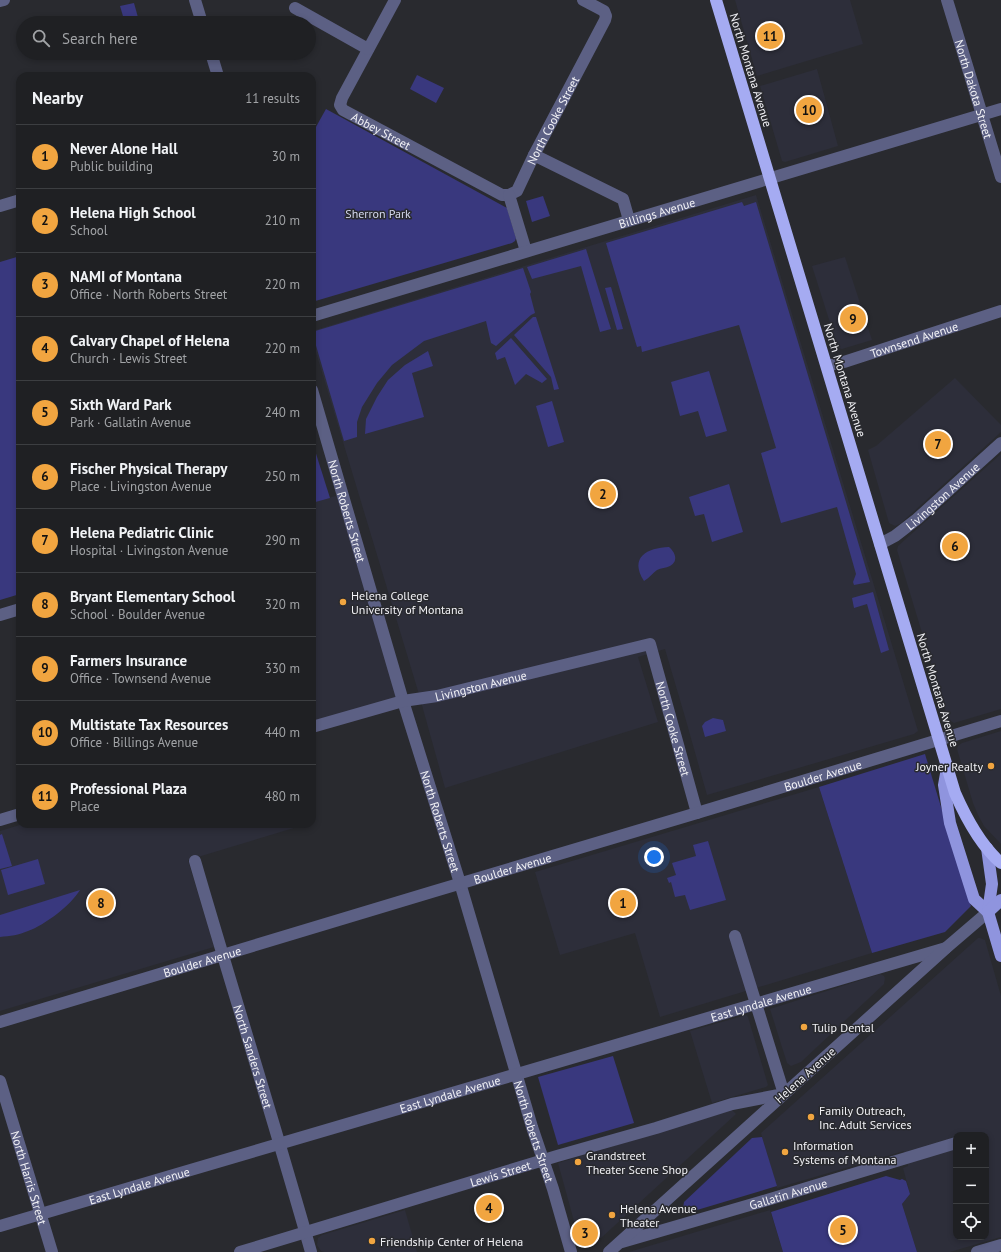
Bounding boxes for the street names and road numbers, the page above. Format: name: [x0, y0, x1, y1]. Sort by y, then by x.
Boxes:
street label: North Montana Avenue: [727, 11, 775, 129]
street label: North Dakota Street: [952, 38, 996, 140]
street label: North Cooke Street: [523, 73, 582, 167]
street label: Abbey Street: [349, 109, 414, 152]
street label: Billings Avenue: [617, 194, 697, 231]
street label: Townsend Avenue: [868, 318, 960, 361]
street label: North Montana Avenue: [821, 321, 869, 439]
street label: North Roberts Street: [325, 458, 369, 564]
street label: Livingston Avenue: [902, 459, 982, 533]
street label: North Montana Avenue: [914, 631, 962, 749]
street label: Livingston Avenue: [433, 667, 528, 704]
street label: North Cooke Street: [653, 679, 694, 778]
street label: Boulder Avenue: [782, 756, 863, 794]
street label: North Roberts Street: [418, 768, 464, 874]
street label: Boulder Avenue: [472, 849, 553, 887]
street label: Boulder Avenue: [161, 942, 243, 980]
street label: East Lyndale Avenue: [709, 981, 813, 1024]
street label: North Sanders Street: [231, 1003, 276, 1110]
street label: Helena Avenue: [772, 1044, 838, 1106]
street label: East Lyndale Avenue: [398, 1072, 502, 1116]
street label: North Roberts Street: [511, 1079, 558, 1184]
street label: North Harris Street: [8, 1129, 51, 1226]
street label: Lewis Street: [468, 1157, 532, 1189]
street label: East Lyndale Avenue: [87, 1163, 191, 1207]
street label: Gallatin Avenue: [747, 1175, 829, 1212]

